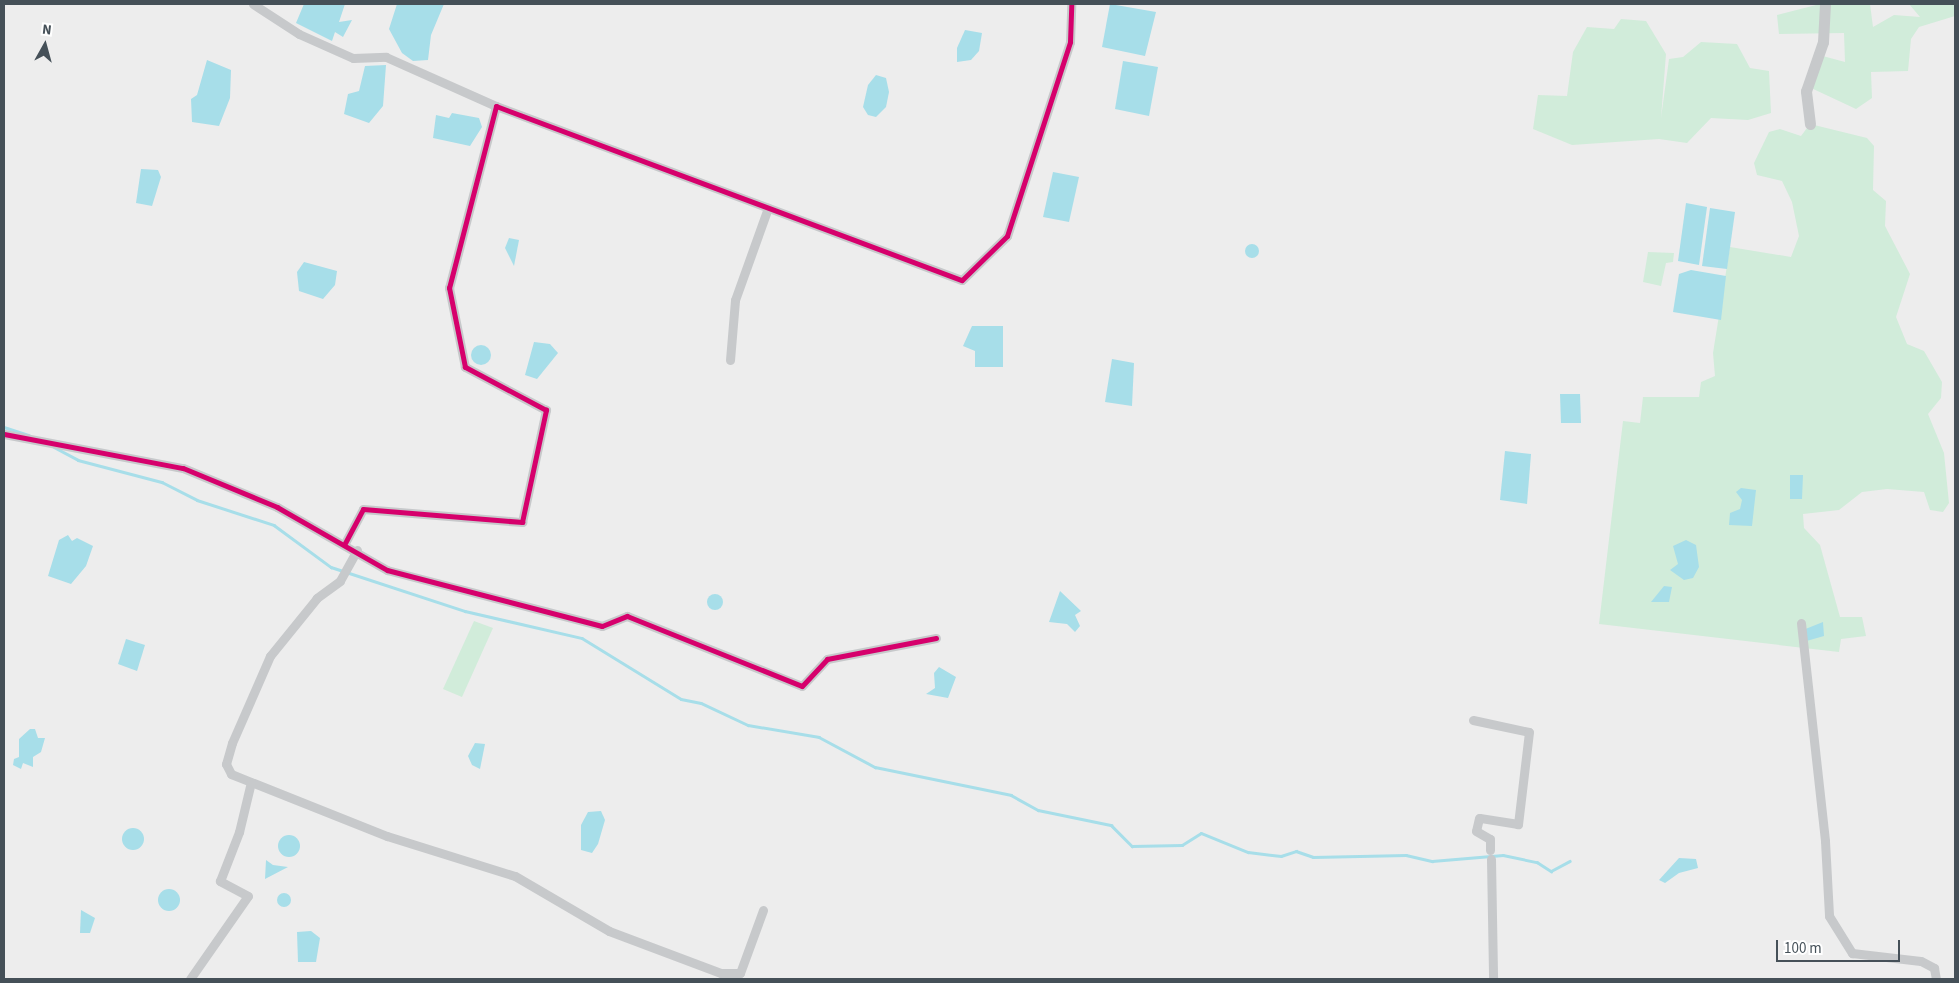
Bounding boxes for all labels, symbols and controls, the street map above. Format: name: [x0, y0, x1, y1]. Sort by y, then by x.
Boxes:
north arrow: [20, 20, 70, 70]
text: N: [41, 20, 53, 41]
scale bar: [1779, 930, 1903, 962]
text: 100 m: [1784, 938, 1822, 959]

